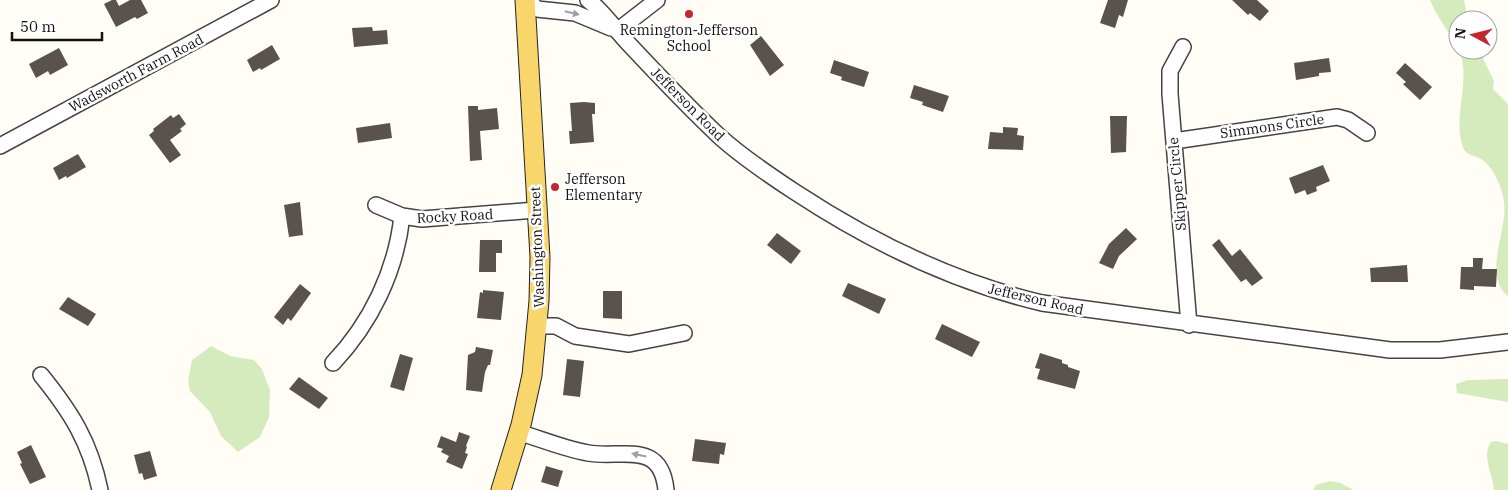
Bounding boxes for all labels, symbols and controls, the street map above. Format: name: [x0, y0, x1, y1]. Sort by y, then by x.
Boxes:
marker: Remington-Jefferson School: [683, 8, 695, 20]
one-way arrow: [565, 9, 580, 17]
scale bar: [12, 10, 102, 42]
north arrow: [1448, 10, 1498, 60]
text: 50 m: [20, 17, 56, 36]
place label: Remington-Jefferson School: [620, 21, 758, 55]
text: N: [1450, 27, 1470, 40]
street label: Wadsworth Farm Road: [66, 30, 207, 116]
street label: Jefferson Road: [647, 63, 729, 145]
street label: Simmons Circle: [1219, 110, 1325, 142]
street label: Skipper Circle: [1164, 137, 1190, 231]
place label: Jefferson Elementary: [565, 170, 643, 204]
marker: Jefferson Elementary: [549, 181, 561, 193]
street label: Washington Street: [526, 186, 548, 308]
street label: Rocky Road: [416, 205, 494, 227]
street label: Jefferson Road: [987, 279, 1086, 319]
one-way arrow: [632, 451, 647, 459]

